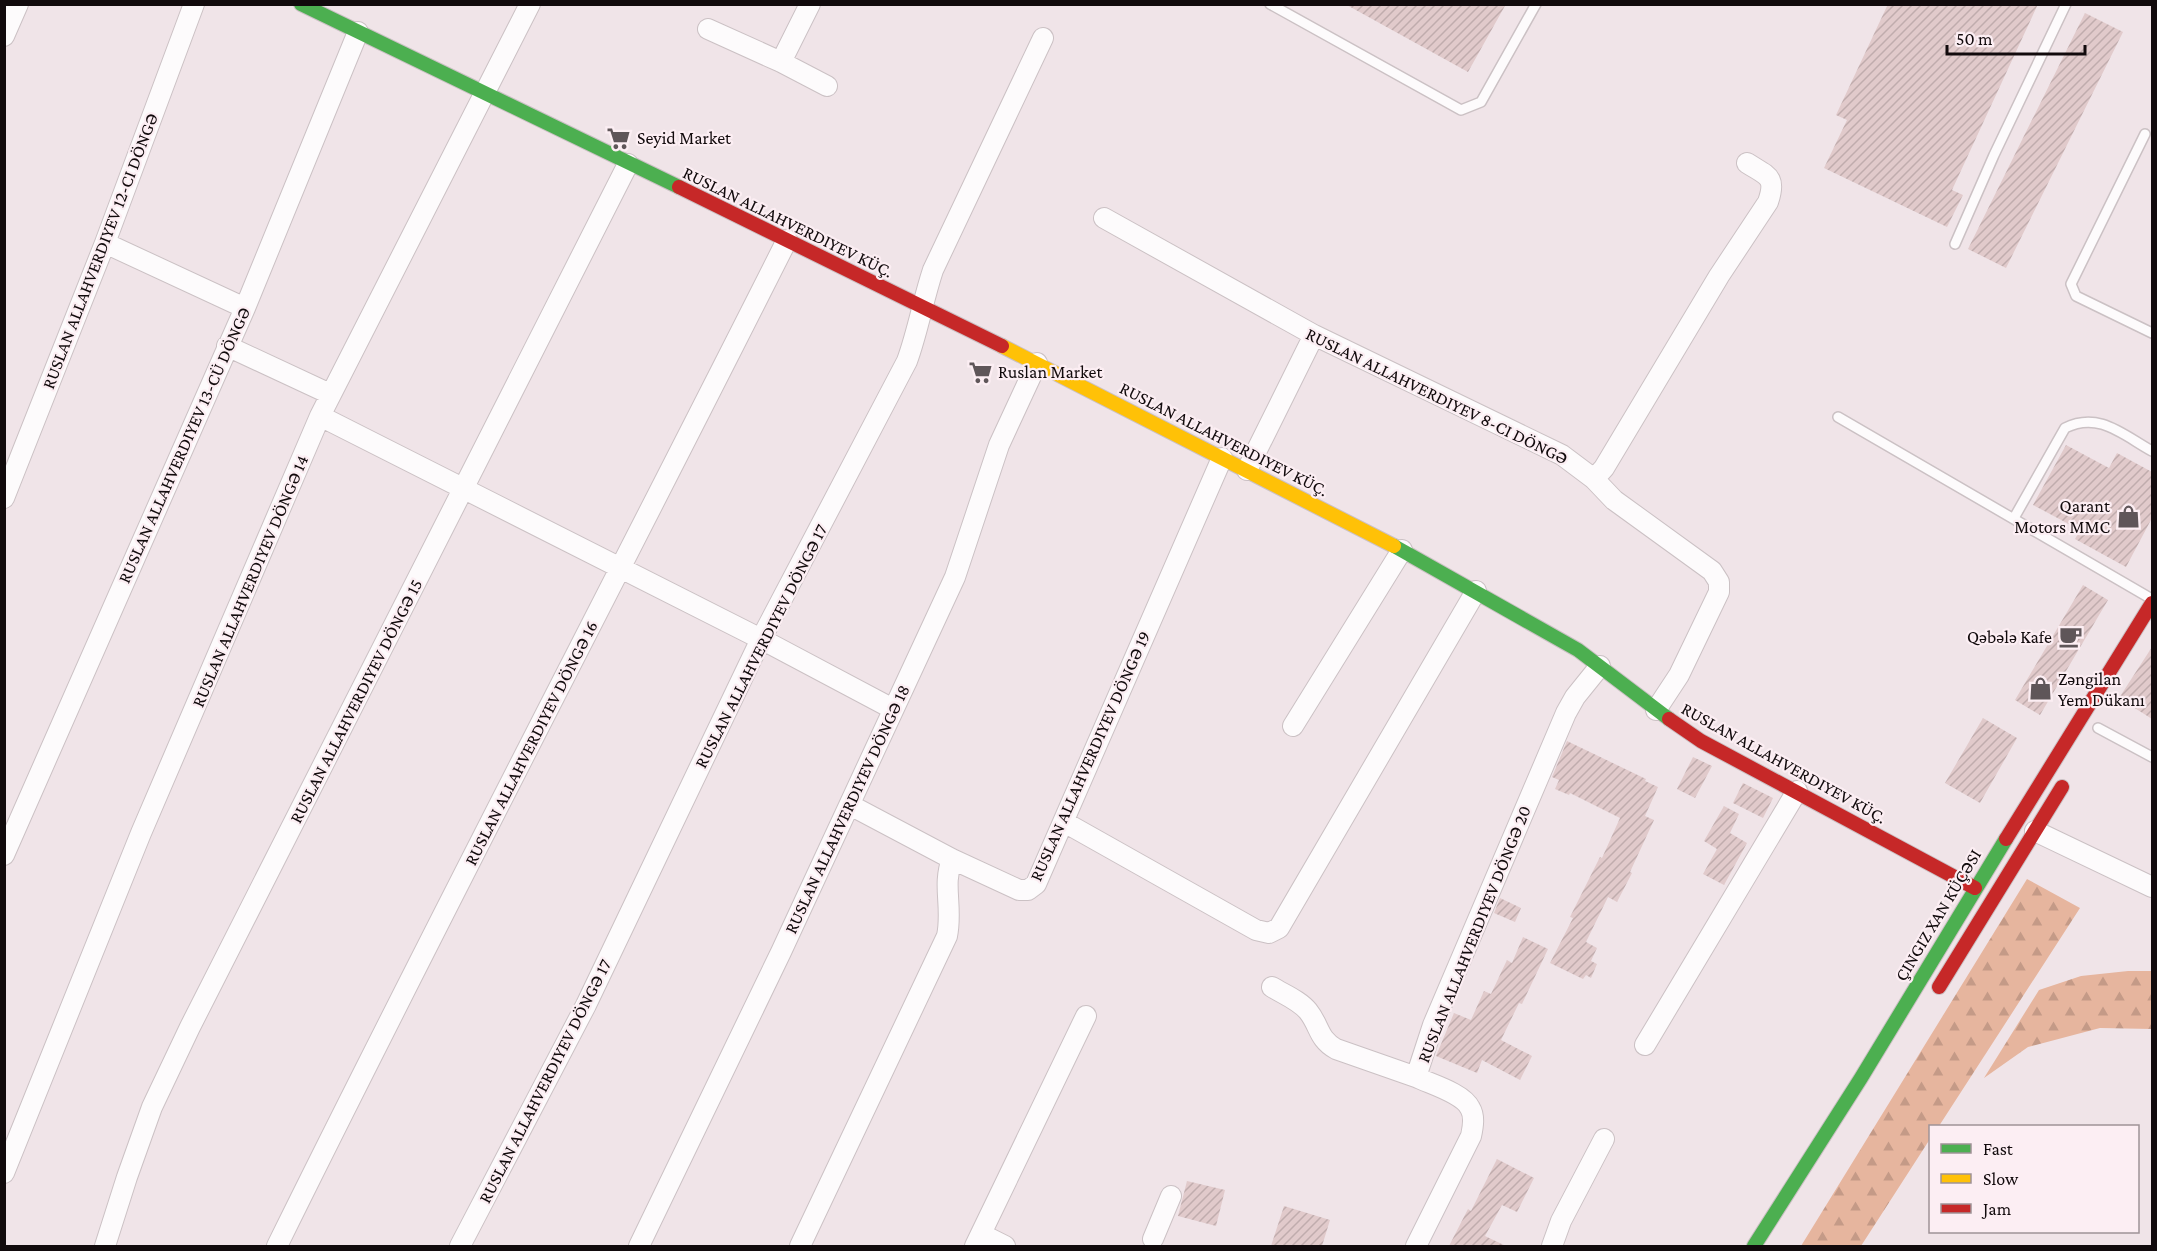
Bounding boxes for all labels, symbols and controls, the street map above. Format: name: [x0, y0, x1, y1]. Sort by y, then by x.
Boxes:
scale bar: [1947, 18, 2085, 56]
text: 50 m: [1956, 29, 1993, 49]
street label: RUSLAN ALLAHVERDIYEV 12-CI DÖNGƏ: [38, 110, 162, 392]
supermarket icon: Seyid Market: [606, 125, 632, 151]
place label: Seyid Market: [637, 128, 732, 148]
street label: RUSLAN ALLAHVERDIYEV KÜÇ.: [680, 162, 896, 282]
street label: RUSLAN ALLAHVERDIYEV 13-CÜ DÖNGƏ: [114, 304, 254, 586]
street label: RUSLAN ALLAHVERDIYEV 8-CI DÖNGƏ: [1303, 324, 1571, 468]
supermarket icon: Ruslan Market: [967, 359, 993, 385]
place label: Ruslan Market: [998, 362, 1103, 382]
street label: RUSLAN ALLAHVERDIYEV KÜÇ.: [1117, 378, 1331, 500]
street label: RUSLAN ALLAHVERDIYEV DÖNGƏ 14: [188, 452, 312, 710]
place label: Qarant Motors MMC: [2014, 496, 2111, 537]
shop icon: Qarant Motors MMC: [2115, 503, 2141, 529]
street label: RUSLAN ALLAHVERDIYEV DÖNGƏ 17: [691, 521, 831, 771]
street label: RUSLAN ALLAHVERDIYEV DÖNGƏ 15: [286, 576, 426, 826]
street label: RUSLAN ALLAHVERDIYEV DÖNGƏ 16: [460, 617, 602, 869]
cafe icon: Qəbələ Kafe: [2057, 624, 2083, 650]
place label: Qəbələ Kafe: [1967, 627, 2052, 647]
street label: RUSLAN ALLAHVERDIYEV DÖNGƏ 19: [1026, 628, 1154, 884]
place label: Zəngilan Yem Dükanı: [2058, 669, 2145, 710]
shop icon: Zəngilan Yem Dükanı: [2027, 676, 2053, 702]
street label: RUSLAN ALLAHVERDIYEV DÖNGƏ 18: [780, 681, 914, 937]
street label: RUSLAN ALLAHVERDIYEV KÜÇ.: [1678, 698, 1890, 828]
street label: RUSLAN ALLAHVERDIYEV DÖNGƏ 20: [1413, 803, 1535, 1065]
street label: ÇINGIZ XAN KÜÇƏSI: [1891, 846, 1985, 984]
street label: RUSLAN ALLAHVERDIYEV DÖNGƏ 17: [475, 956, 615, 1206]
legend: [1929, 1125, 2139, 1233]
text: Fast: [1983, 1139, 2014, 1159]
text: Slow: [1983, 1169, 2019, 1189]
text: Jam: [1981, 1199, 2012, 1219]

